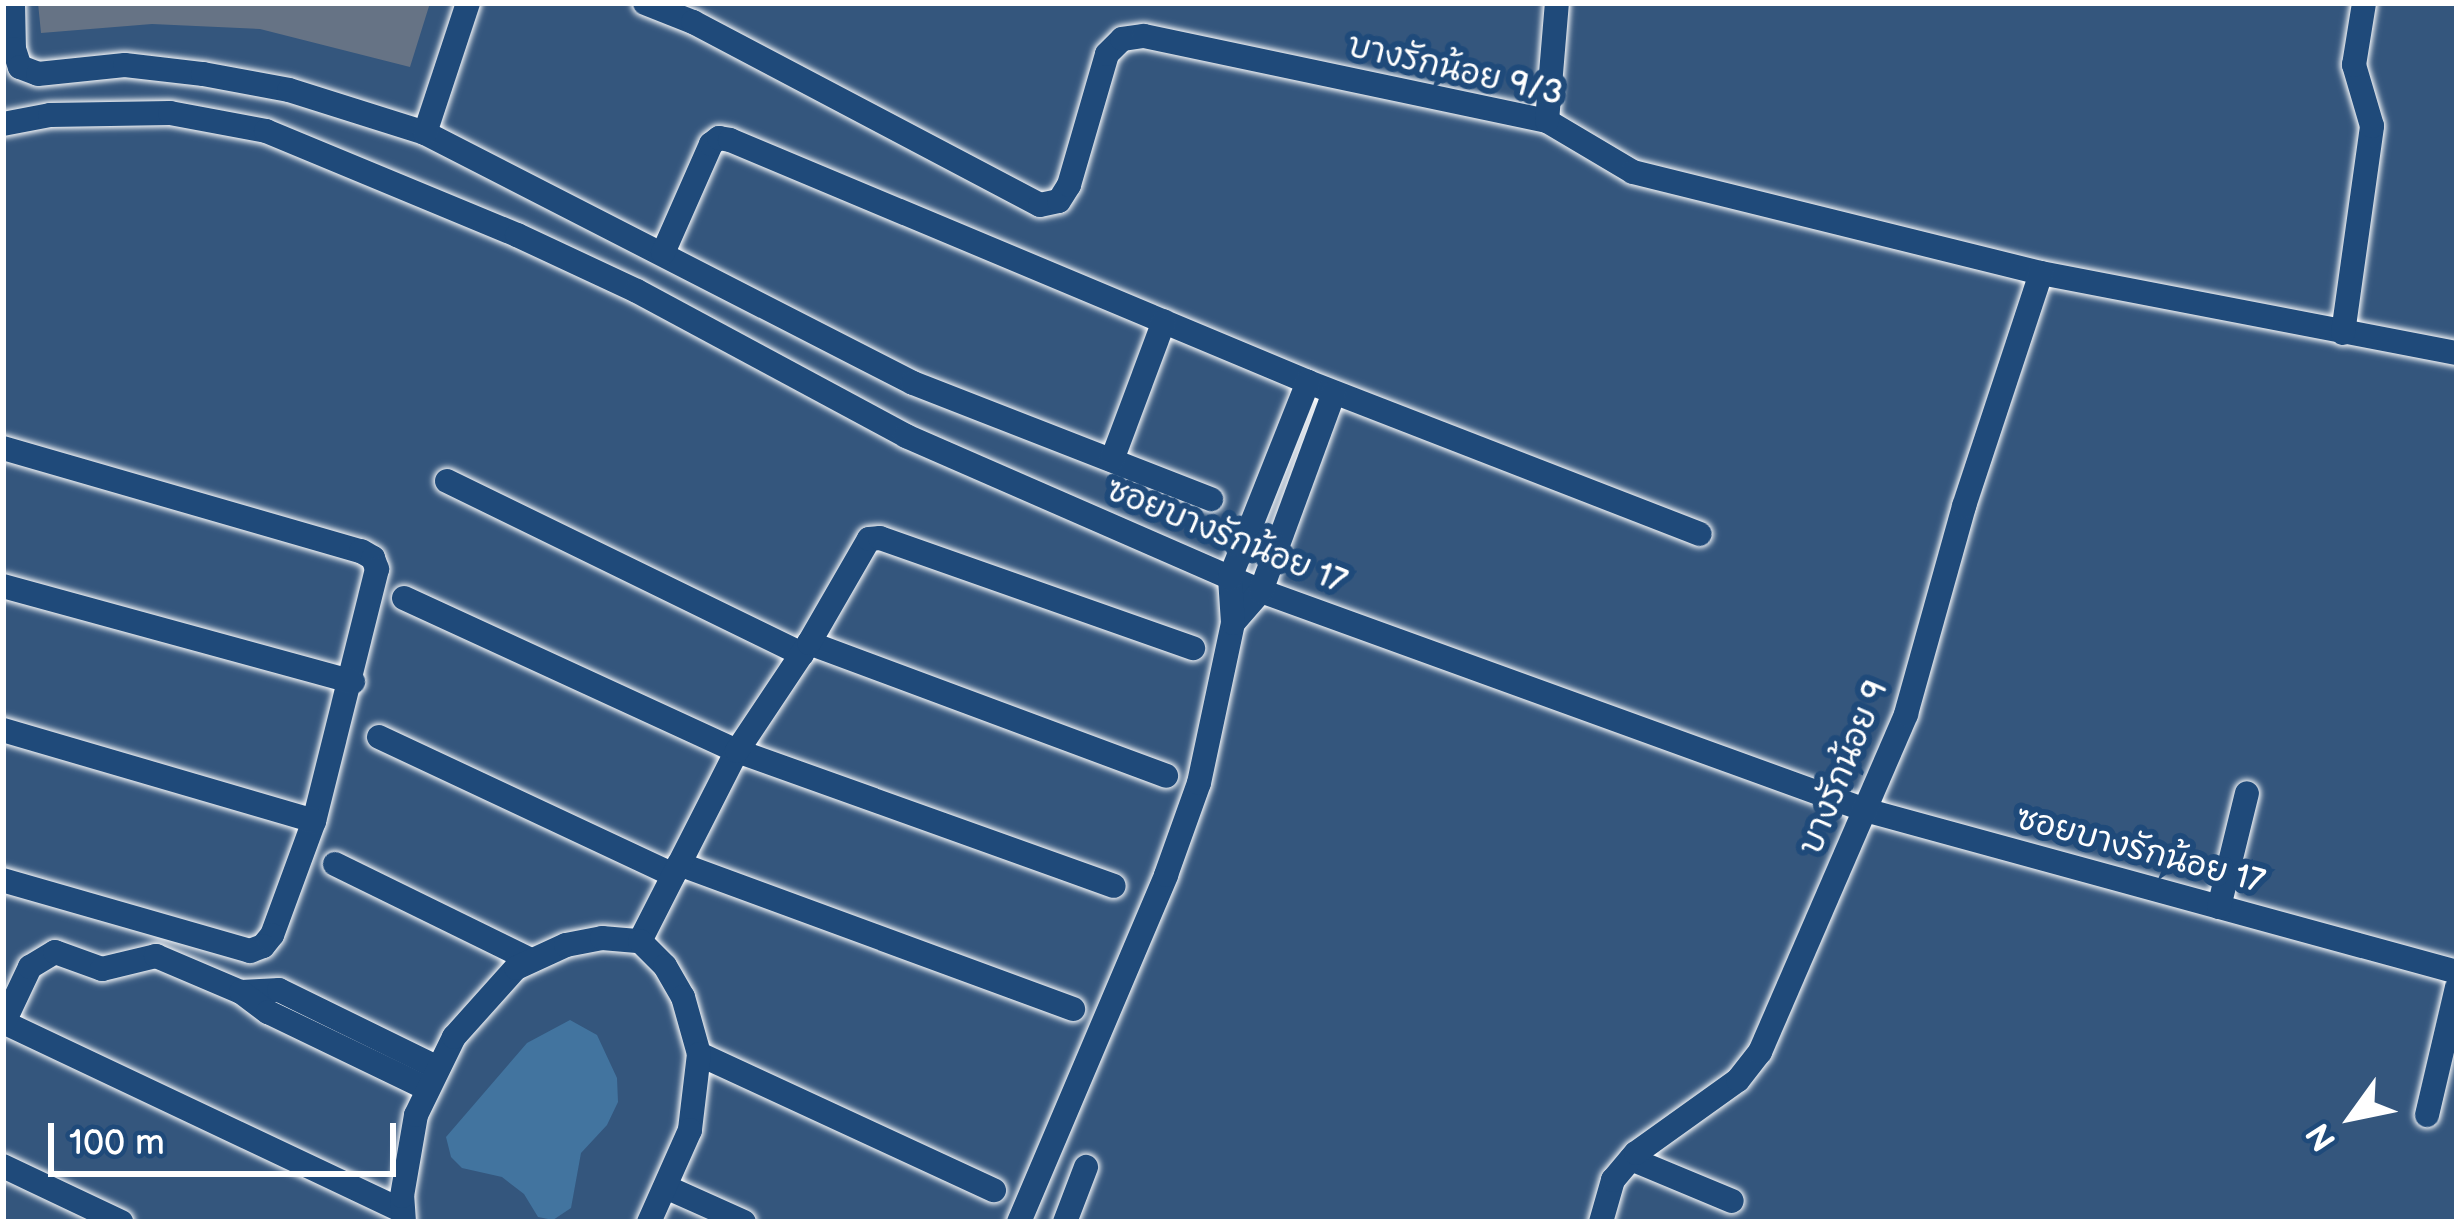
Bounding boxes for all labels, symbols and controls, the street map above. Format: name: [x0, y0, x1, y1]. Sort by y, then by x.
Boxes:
street label: บางรักน้อย 9/3: [1344, 27, 1566, 115]
street label: ซอยบางรักน้อย 17: [1100, 471, 1352, 603]
street label: บางรักน้อย 9: [1792, 675, 1898, 861]
street label: ซอยบางรักน้อย 17: [2012, 799, 2268, 903]
north arrow: [2292, 1057, 2412, 1177]
scale bar: [54, 1099, 402, 1173]
text: N: [2298, 1115, 2345, 1158]
text: 100 m: [69, 1122, 165, 1165]

